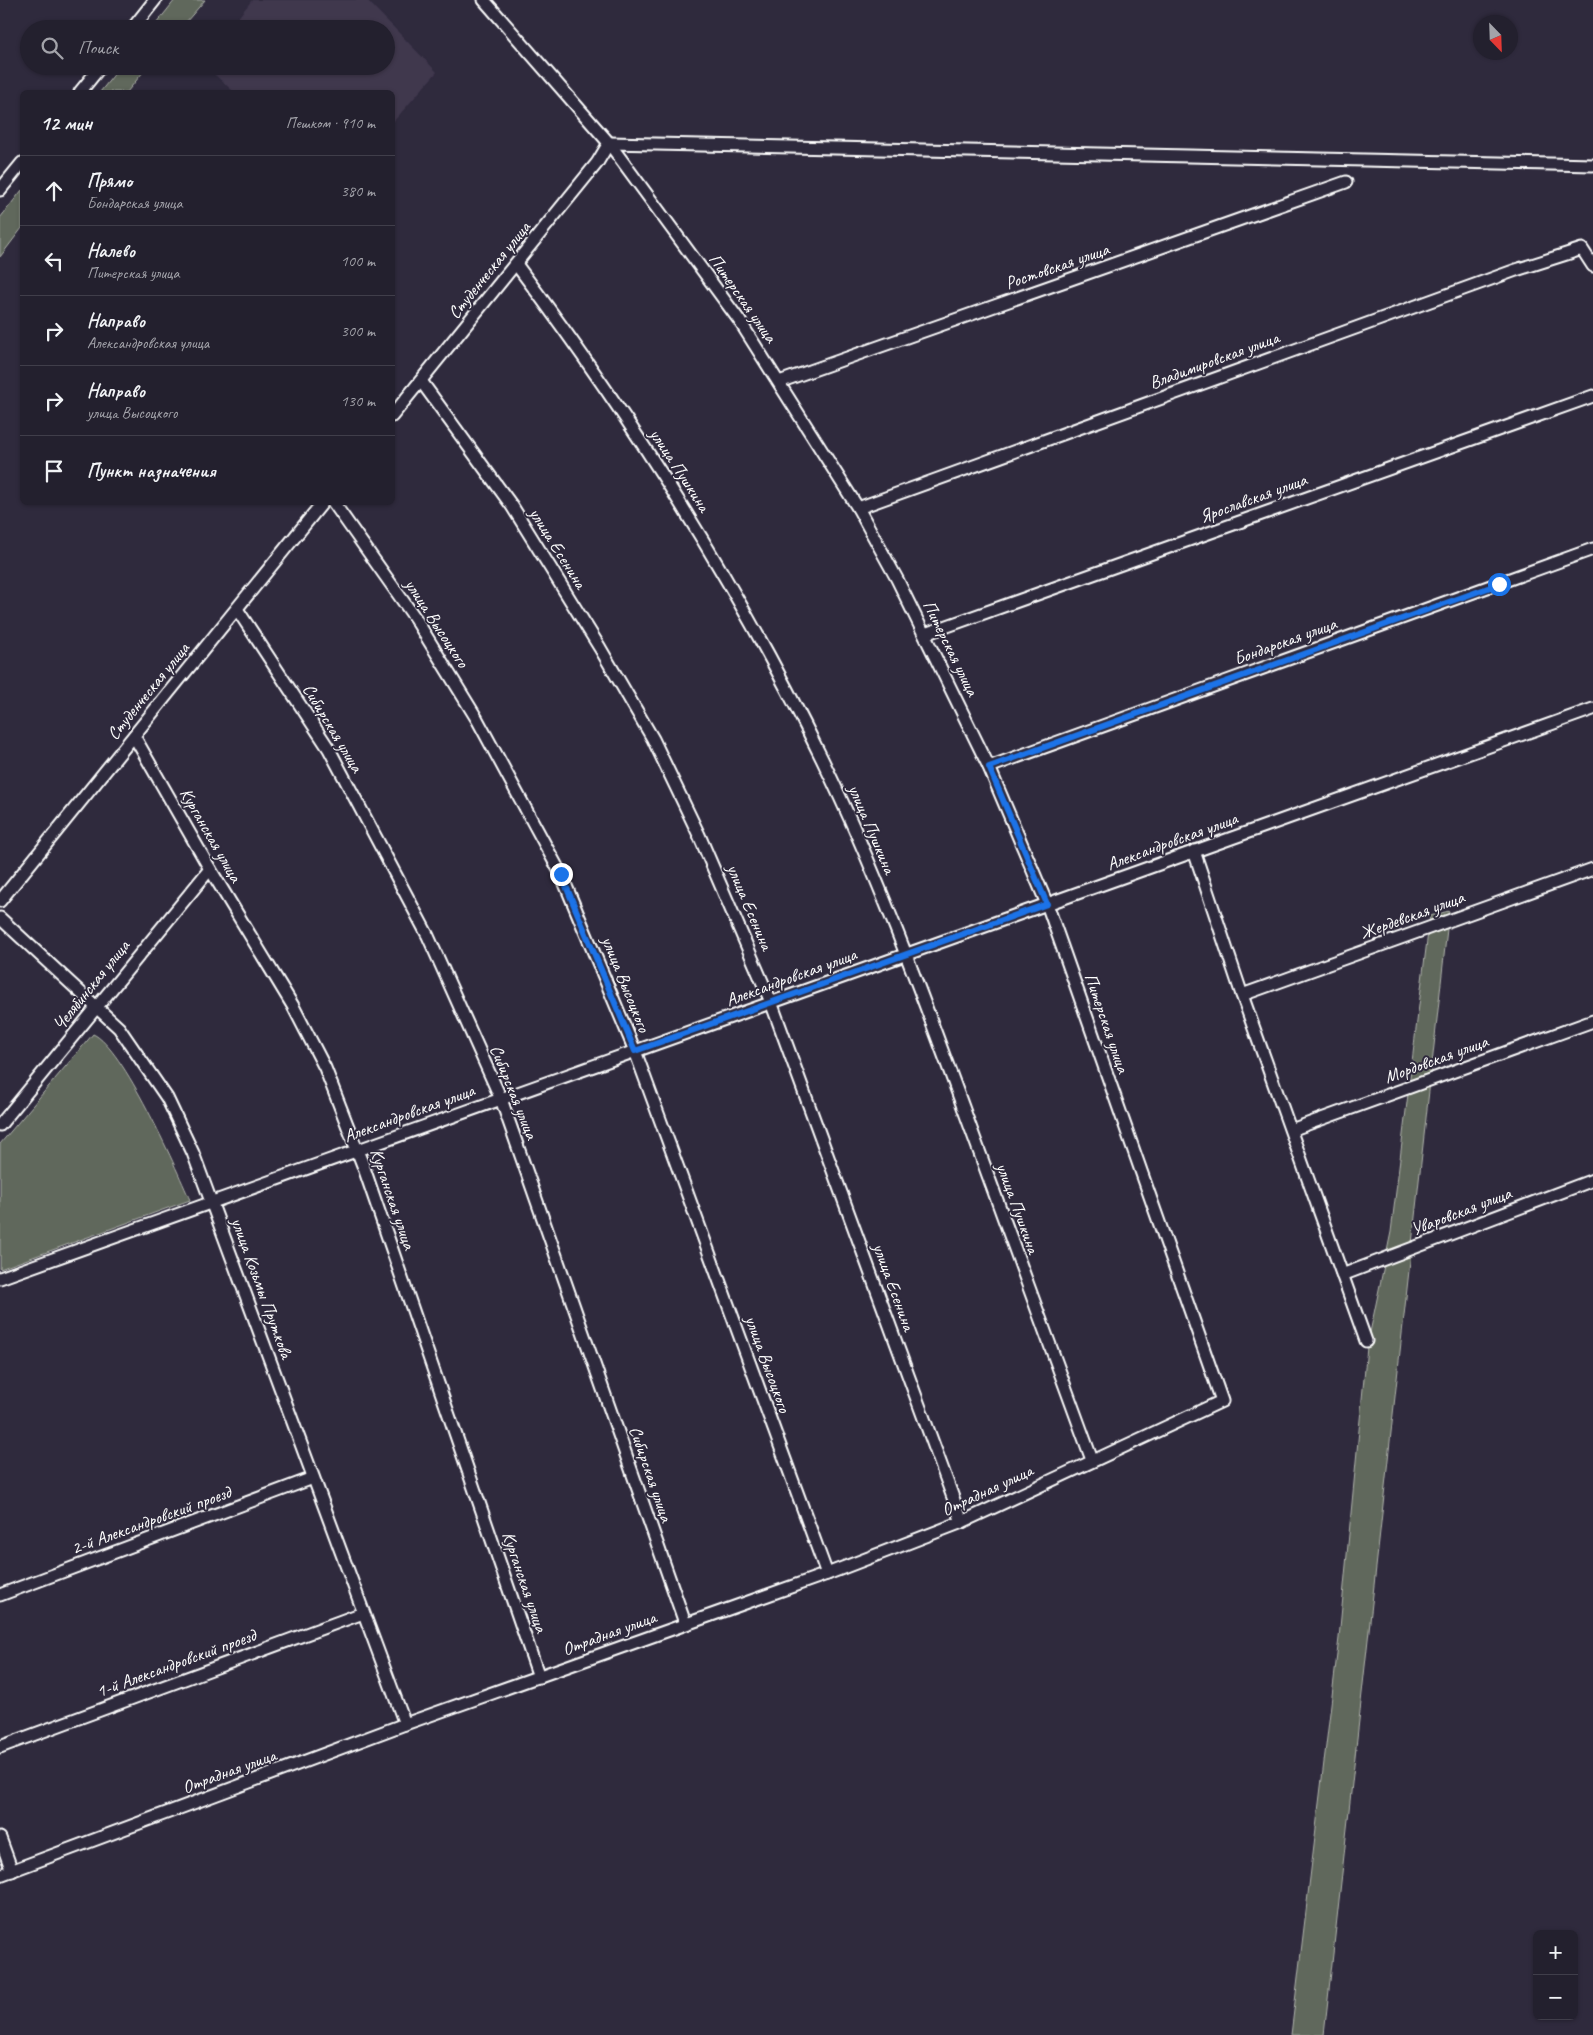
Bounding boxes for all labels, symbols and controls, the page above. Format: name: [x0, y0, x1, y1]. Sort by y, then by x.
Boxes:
north arrow: [1473, 15, 1518, 60]
search box: [20, 20, 395, 75]
icon: search: [38, 34, 66, 62]
text: Поиск: [78, 36, 118, 60]
text: 12 мин: [40, 110, 92, 136]
text: Пешком · 910 m: [286, 113, 375, 133]
text: Прямо: [87, 169, 132, 193]
icon: ahead: [40, 177, 68, 205]
text: 380 m: [341, 181, 375, 201]
text: Бондарская улица: [87, 193, 183, 213]
street label: Студенческая улица: [443, 216, 536, 323]
street label: Ростовская улица: [1002, 238, 1113, 294]
text: Налево: [87, 239, 135, 263]
icon: left: [40, 247, 68, 275]
street label: Питерская улица: [704, 249, 782, 348]
text: 100 m: [341, 251, 375, 271]
text: Питерская улица: [87, 263, 179, 283]
text: Направо: [87, 309, 145, 333]
icon: right: [40, 317, 68, 345]
text: 300 m: [341, 321, 375, 341]
street label: Владимировская улица: [1146, 326, 1283, 394]
text: Александровская улица: [87, 333, 209, 353]
text: Направо: [87, 379, 145, 403]
icon: right: [40, 387, 68, 415]
text: 130 m: [341, 391, 375, 411]
text: улица Высоцкого: [87, 403, 177, 423]
street label: улица Пушкина: [644, 423, 716, 517]
icon: arrive: [40, 457, 68, 485]
text: Пункт назначения: [87, 459, 216, 483]
street label: Ярославская улица: [1196, 468, 1311, 528]
street label: улица Есенина: [524, 503, 592, 594]
route start: [1488, 573, 1511, 596]
street label: улица Высоцкого: [400, 574, 475, 673]
street label: Питерская улица: [918, 596, 984, 701]
street label: Бондарская улица: [1231, 612, 1340, 670]
street label: Студенческая улица: [102, 637, 195, 744]
street label: Сибирская улица: [298, 680, 369, 777]
street label: улица Пушкина: [843, 780, 901, 878]
street label: Курганская улица: [175, 784, 247, 887]
street label: Александровская улица: [1104, 807, 1242, 875]
street label: улица Есенина: [722, 860, 779, 955]
route end: [550, 863, 573, 886]
street label: Жердевская улица: [1357, 886, 1468, 944]
street label: улица Высоцкого: [596, 932, 656, 1037]
street label: Челябинская улица: [48, 934, 135, 1035]
street label: Александровская улица: [723, 943, 861, 1011]
street label: Питерская улица: [1080, 970, 1135, 1077]
street label: Мордовская улица: [1381, 1030, 1492, 1088]
street label: Сибирская улица: [485, 1042, 543, 1143]
street label: Александровская улица: [341, 1079, 479, 1147]
street label: Курганская улица: [365, 1146, 421, 1253]
street label: улица Пушкина: [991, 1159, 1045, 1258]
street label: Уваровская улица: [1408, 1181, 1515, 1240]
street label: улица Козьмы Пруткова: [226, 1214, 298, 1363]
street label: улица Есенина: [868, 1239, 921, 1335]
street label: улица Высоцкого: [740, 1312, 796, 1417]
street label: Сибирская улица: [624, 1423, 678, 1526]
street label: Отрадная улица: [938, 1459, 1038, 1521]
street label: 2-й Александровский проезд: [68, 1480, 235, 1559]
street label: Курганская улица: [497, 1529, 553, 1636]
street label: Отрадная улица: [559, 1605, 660, 1660]
street label: 1-й Александровский проезд: [93, 1623, 260, 1702]
street label: Отрадная улица: [179, 1743, 280, 1798]
map controls: [1533, 1930, 1578, 2020]
button: +: [1533, 1930, 1578, 1975]
button: −: [1533, 1975, 1578, 2020]

